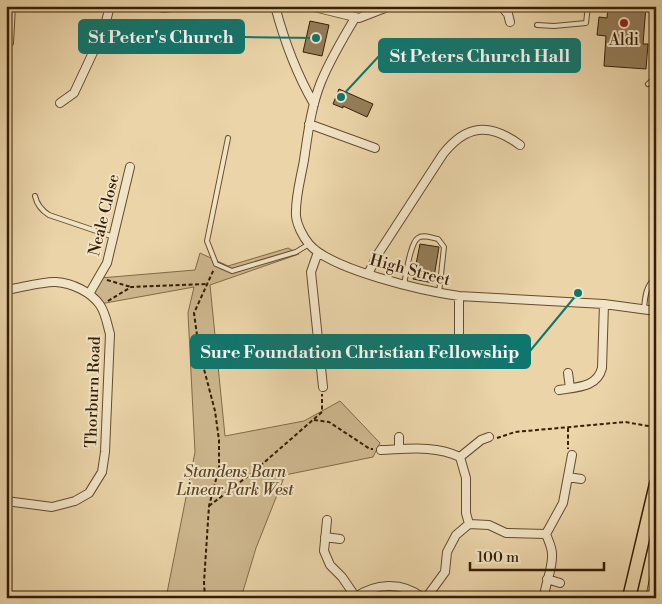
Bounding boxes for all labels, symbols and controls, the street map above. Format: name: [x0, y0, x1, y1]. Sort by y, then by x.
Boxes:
marker: Aldi: [618, 17, 630, 29]
callout: St Peter's Church: [79, 20, 244, 53]
text: St Peter's Church: [88, 26, 234, 49]
place label: Aldi: [608, 30, 639, 50]
callout: St Peters Church Hall: [379, 39, 580, 72]
text: St Peters Church Hall: [390, 45, 570, 68]
street label: Neale Close: [84, 172, 124, 258]
street label: High Street: [367, 250, 453, 290]
callout: Sure Foundation Christian Fellowship: [191, 335, 530, 368]
street label: Thorburn Road: [81, 336, 105, 448]
text: Sure Foundation Christian Fellowship: [201, 341, 519, 364]
park label: Standens Barn Linear Park West: [175, 462, 294, 500]
scale bar: [470, 539, 603, 571]
text: 100 m: [477, 548, 519, 567]

